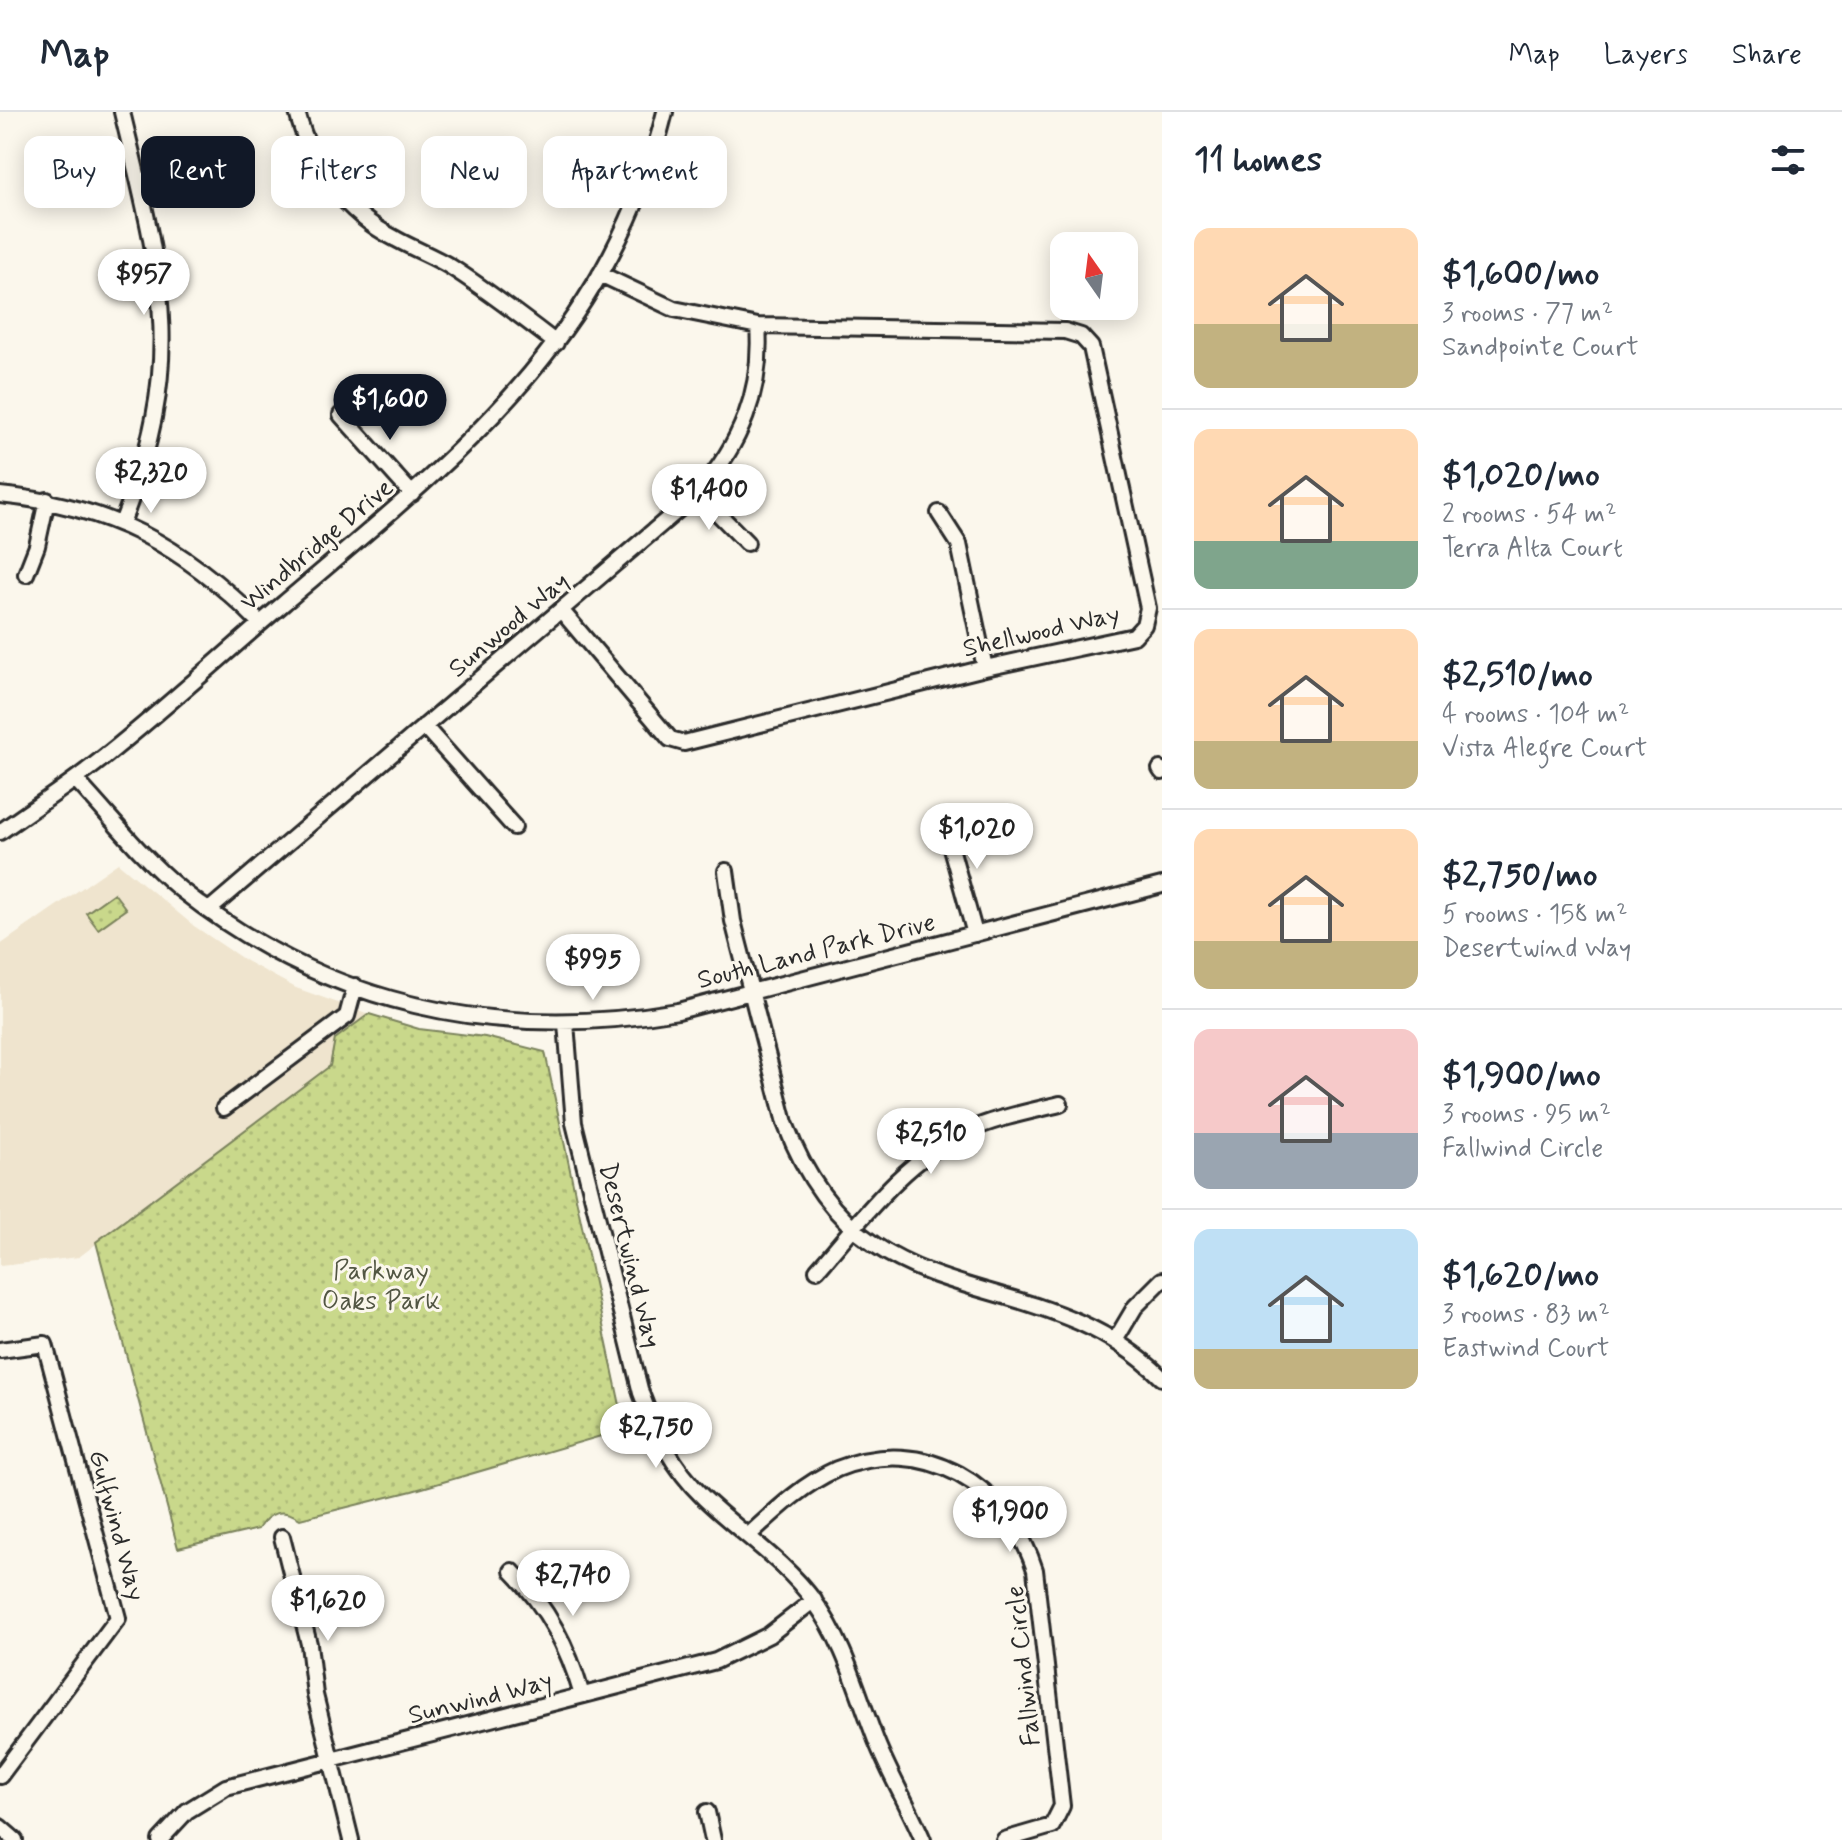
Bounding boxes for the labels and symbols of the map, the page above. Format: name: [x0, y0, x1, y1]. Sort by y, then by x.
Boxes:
north arrow: [1050, 232, 1138, 320]
pin: $957: [97, 249, 191, 317]
pin: $1,600: [325, 374, 455, 442]
pin: $2,320: [86, 447, 216, 515]
pin: $1,400: [644, 464, 774, 532]
street label: Windbridge Drive: [234, 471, 401, 620]
street label: Sunwood Way: [442, 565, 577, 686]
street label: Shellwood Way: [960, 597, 1123, 667]
pin: $1,020: [912, 803, 1042, 871]
street label: South Land Park Drive: [694, 906, 939, 998]
pin: $995: [546, 934, 640, 1002]
pin: $2,510: [866, 1108, 996, 1176]
street label: Desertwind Way: [590, 1159, 668, 1351]
park label: Parkway Oaks Park: [322, 1255, 440, 1319]
pin: $2,750: [591, 1402, 721, 1470]
street label: Gulfwind Way: [80, 1446, 153, 1605]
pin: $1,900: [945, 1486, 1075, 1554]
pin: $2,740: [508, 1550, 638, 1618]
pin: $1,620: [263, 1575, 393, 1643]
street label: Fallwind Circle: [999, 1584, 1049, 1748]
street label: Sunwind Way: [405, 1665, 556, 1733]

